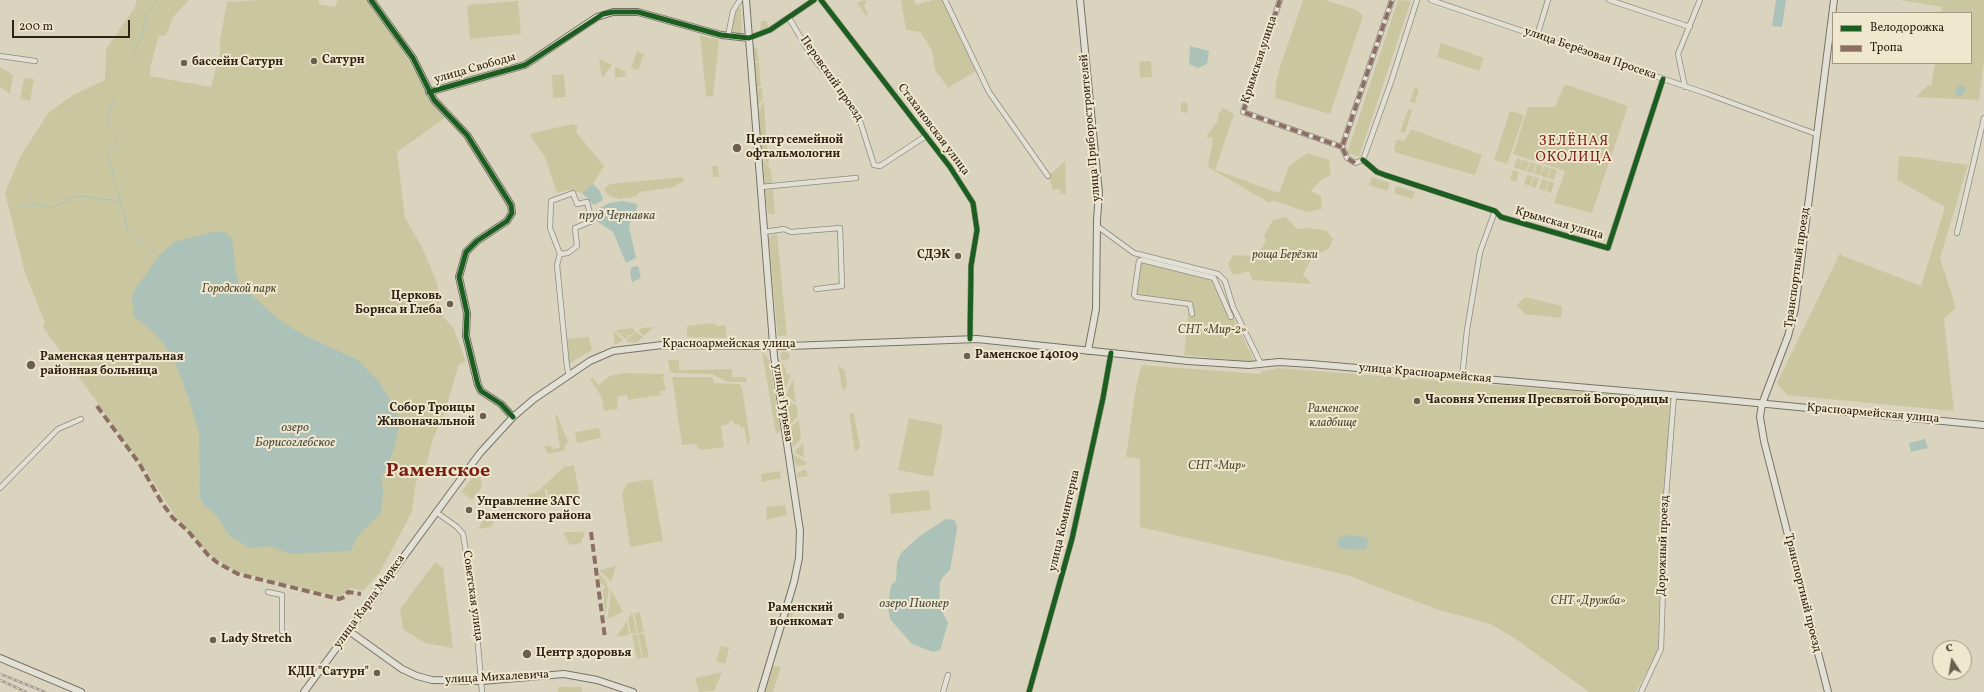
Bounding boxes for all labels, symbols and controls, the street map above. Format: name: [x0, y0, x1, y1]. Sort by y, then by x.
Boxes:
scale bar: [14, 12, 132, 38]
legend: [1832, 12, 1972, 64]
street label: Крымская улица: [1239, 14, 1281, 106]
text: 200 m: [19, 19, 53, 35]
text: Велодорожка: [1870, 20, 1944, 36]
street label: улица Берёзовая Просека: [1522, 25, 1658, 83]
street label: Перовский проезд: [796, 34, 866, 124]
text: Тропа: [1870, 40, 1903, 56]
street label: улица Свободы: [433, 50, 517, 88]
place label: Сатурн: [322, 54, 364, 68]
street label: улица Приборостроителей: [1077, 54, 1105, 202]
place label: бассейн Сатурн: [192, 56, 283, 70]
marker: Сатурн: [309, 56, 319, 66]
marker: бассейн Сатурн: [179, 58, 189, 68]
street label: Стахановская улица: [894, 81, 972, 179]
place label: Центр семейной офтальмологии: [746, 134, 843, 162]
district label: ЗЕЛЁНАЯ ОКОЛИЦА: [1535, 134, 1613, 166]
marker: Центр семейной офтальмологии: [731, 142, 743, 154]
street label: Крымская улица: [1513, 204, 1605, 244]
street label: Транспортный проезд: [1782, 207, 1814, 329]
water label: пруд Чернавка: [579, 209, 655, 225]
place label: СДЭК: [917, 249, 950, 263]
park label: роща Берёзки: [1252, 249, 1318, 263]
marker: СДЭК: [953, 251, 963, 261]
park label: Городской парк: [202, 283, 276, 297]
place label: Церковь Бориса и Глеба: [355, 290, 442, 318]
marker: Церковь Бориса и Глеба: [445, 299, 455, 309]
park label: СНТ «Мир-2»: [1178, 324, 1246, 338]
street label: Красноармейская улица: [662, 338, 796, 352]
place label: Раменское 140109: [975, 349, 1078, 363]
place label: Раменская центральная районная больница: [40, 351, 183, 379]
marker: Раменское 140109: [962, 351, 972, 361]
marker: Раменская центральная районная больница: [25, 359, 37, 371]
street label: улица Красноармейская: [1358, 361, 1492, 387]
street label: улица Гурьева: [769, 363, 795, 443]
place label: Часовня Успения Пресвятой Богородицы: [1425, 394, 1668, 408]
marker: Часовня Успения Пресвятой Богородицы: [1412, 396, 1422, 406]
street label: Красноармейская улица: [1806, 401, 1940, 427]
place label: Собор Троицы Живоначальной: [377, 402, 475, 430]
park label: Раменское кладбище: [1307, 403, 1359, 431]
marker: Собор Троицы Живоначальной: [478, 411, 488, 421]
water label: озеро Борисоглебское: [255, 421, 335, 452]
district label: Раменское: [386, 460, 490, 484]
park label: СНТ «Мир»: [1188, 460, 1246, 474]
street label: улица Коминтерна: [1046, 469, 1084, 573]
street label: Дорожный проезд: [1655, 495, 1673, 597]
place label: Управление ЗАГС Раменского района: [477, 496, 591, 524]
marker: Управление ЗАГС Раменского района: [464, 505, 474, 515]
street label: Транспортный проезд: [1780, 532, 1824, 654]
street label: Советская улица: [458, 550, 486, 642]
street label: улица Карла Маркса: [331, 552, 409, 652]
park label: СНТ «Дружба»: [1551, 595, 1625, 609]
water label: озеро Пионер: [879, 597, 949, 613]
place label: Раменский военкомат: [768, 602, 833, 630]
marker: Раменский военкомат: [836, 611, 846, 621]
place label: Lady Stretch: [221, 633, 292, 647]
marker: Lady Stretch: [208, 635, 218, 645]
north arrow: [1932, 640, 1972, 680]
text: С: [1945, 641, 1955, 657]
place label: Центр здоровья: [536, 647, 631, 661]
marker: Центр здоровья: [521, 648, 533, 660]
place label: КДЦ "Сатурн": [288, 666, 369, 680]
marker: КДЦ "Сатурн": [372, 668, 382, 678]
street label: улица Михалевича: [444, 668, 550, 688]

